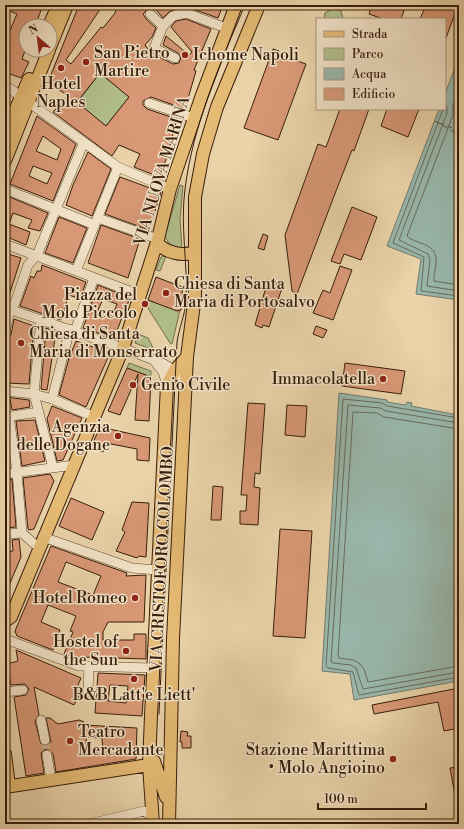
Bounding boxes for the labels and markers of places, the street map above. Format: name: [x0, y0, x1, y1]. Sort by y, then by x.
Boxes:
place label: San Pietro Martire: [94, 43, 170, 81]
place label: Ichome Napoli: [193, 45, 299, 65]
marker: Ichome Napoli: [180, 50, 190, 60]
marker: San Pietro Martire: [81, 57, 91, 67]
marker: Hotel Naples: [56, 63, 66, 73]
place label: Hotel Naples: [37, 74, 85, 112]
place label: Chiesa di Santa Maria di Portosalvo: [174, 274, 315, 312]
place label: Piazza del Molo Piccolo: [42, 285, 137, 323]
marker: Chiesa di Santa Maria di Portosalvo: [161, 288, 171, 298]
marker: Piazza del Molo Piccolo: [140, 299, 150, 309]
place label: Chiesa di Santa Maria di Monserrato: [29, 324, 177, 362]
marker: Chiesa di Santa Maria di Monserrato: [16, 338, 26, 348]
place label: Immacolatella: [272, 369, 376, 389]
marker: Immacolatella: [378, 374, 388, 384]
place label: Genio Civile: [141, 375, 230, 395]
marker: Genio Civile: [128, 380, 138, 390]
place label: Agenzia delle Dogane: [17, 417, 111, 455]
marker: Agenzia delle Dogane: [113, 431, 123, 441]
place label: Hotel Romeo: [33, 588, 127, 608]
marker: Hotel Romeo: [130, 593, 140, 603]
place label: Hostel of the Sun: [53, 632, 119, 670]
marker: Hostel of the Sun: [121, 646, 131, 656]
marker: B&B Latt'e Liett': [129, 674, 139, 684]
place label: B&B Latt'e Liett': [72, 685, 195, 705]
place label: Teatro Mercadante: [78, 722, 163, 760]
marker: Teatro Mercadante: [65, 736, 75, 746]
place label: Stazione Marittima • Molo Angioino: [246, 740, 386, 778]
marker: Stazione Marittima • Molo Angioino: [388, 754, 398, 764]

